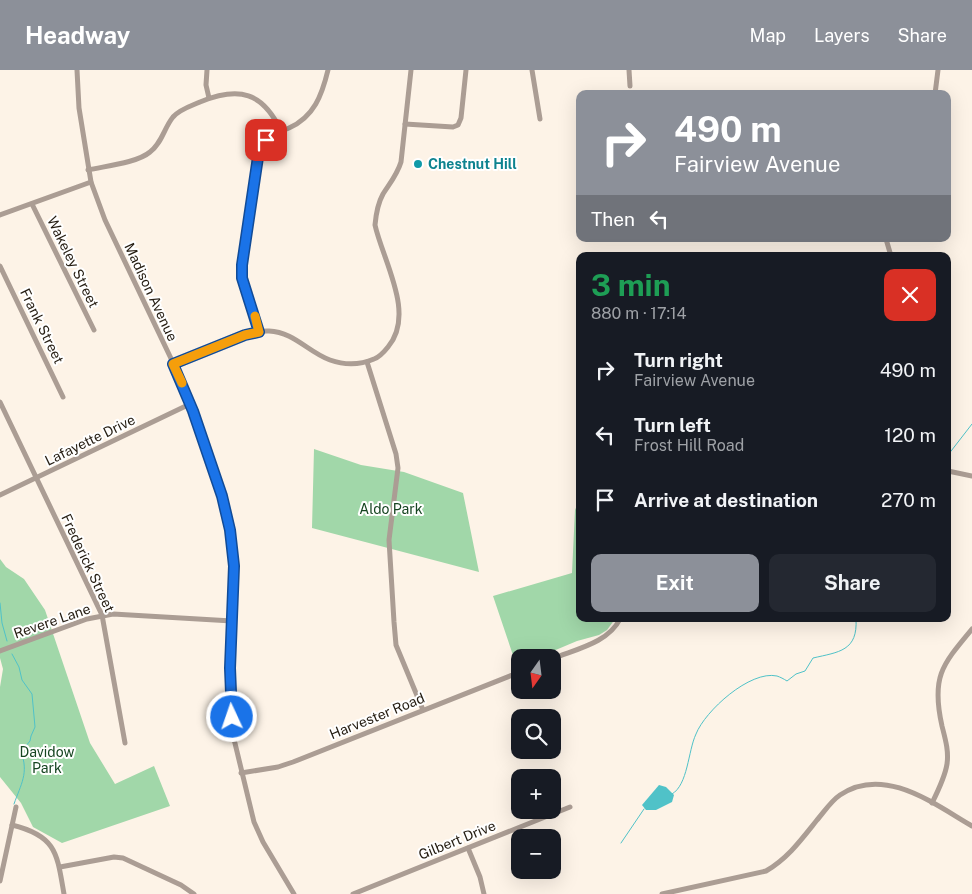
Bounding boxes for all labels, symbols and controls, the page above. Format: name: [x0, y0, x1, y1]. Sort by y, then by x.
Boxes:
text: Headway: [25, 21, 130, 49]
text: Map: [750, 25, 786, 46]
text: Layers: [814, 25, 870, 46]
text: Share: [898, 25, 947, 46]
text: 490 m: [674, 109, 782, 150]
icon: right: [591, 110, 656, 175]
pin: [245, 119, 287, 161]
icon: arrive: [252, 126, 280, 154]
text: Fairview Avenue: [674, 151, 840, 177]
place label: Chestnut Hill: [428, 156, 517, 172]
marker: Chestnut Hill: [412, 158, 424, 170]
icon: left: [645, 205, 673, 233]
text: Then: [591, 208, 635, 230]
street label: Wakeley Street: [44, 214, 102, 310]
street label: Madison Avenue: [121, 240, 181, 344]
text: 3 min: [591, 267, 670, 303]
button: close: [884, 269, 936, 321]
street label: Frank Street: [17, 286, 67, 366]
text: 880 m · 17:14: [591, 304, 687, 323]
text: Turn right: [634, 349, 723, 371]
icon: right: [591, 356, 619, 384]
text: 490 m: [880, 359, 936, 381]
text: Fairview Avenue: [634, 371, 755, 390]
street label: Lafayette Drive: [42, 411, 138, 469]
text: Turn left: [634, 414, 711, 436]
icon: left: [591, 421, 619, 449]
text: 120 m: [884, 424, 936, 446]
text: Frost Hill Road: [634, 436, 744, 455]
icon: arrive: [591, 486, 619, 514]
text: Arrive at destination: [634, 489, 818, 511]
text: 270 m: [881, 489, 936, 511]
park label: Aldo Park: [359, 501, 423, 517]
street label: Frederick Street: [58, 511, 118, 615]
button: Exit: [591, 554, 759, 612]
button: Share: [769, 554, 936, 612]
street label: Revere Lane: [12, 600, 93, 642]
north arrow: [511, 649, 561, 699]
map controls: [511, 649, 561, 879]
position arrow: [205, 690, 257, 742]
street label: Harvester Road: [327, 690, 427, 742]
button: search: [511, 709, 561, 759]
park label: Davidow Park: [20, 744, 74, 776]
button: +: [511, 769, 561, 819]
street label: Gilbert Drive: [416, 817, 498, 863]
button: −: [511, 829, 561, 879]

